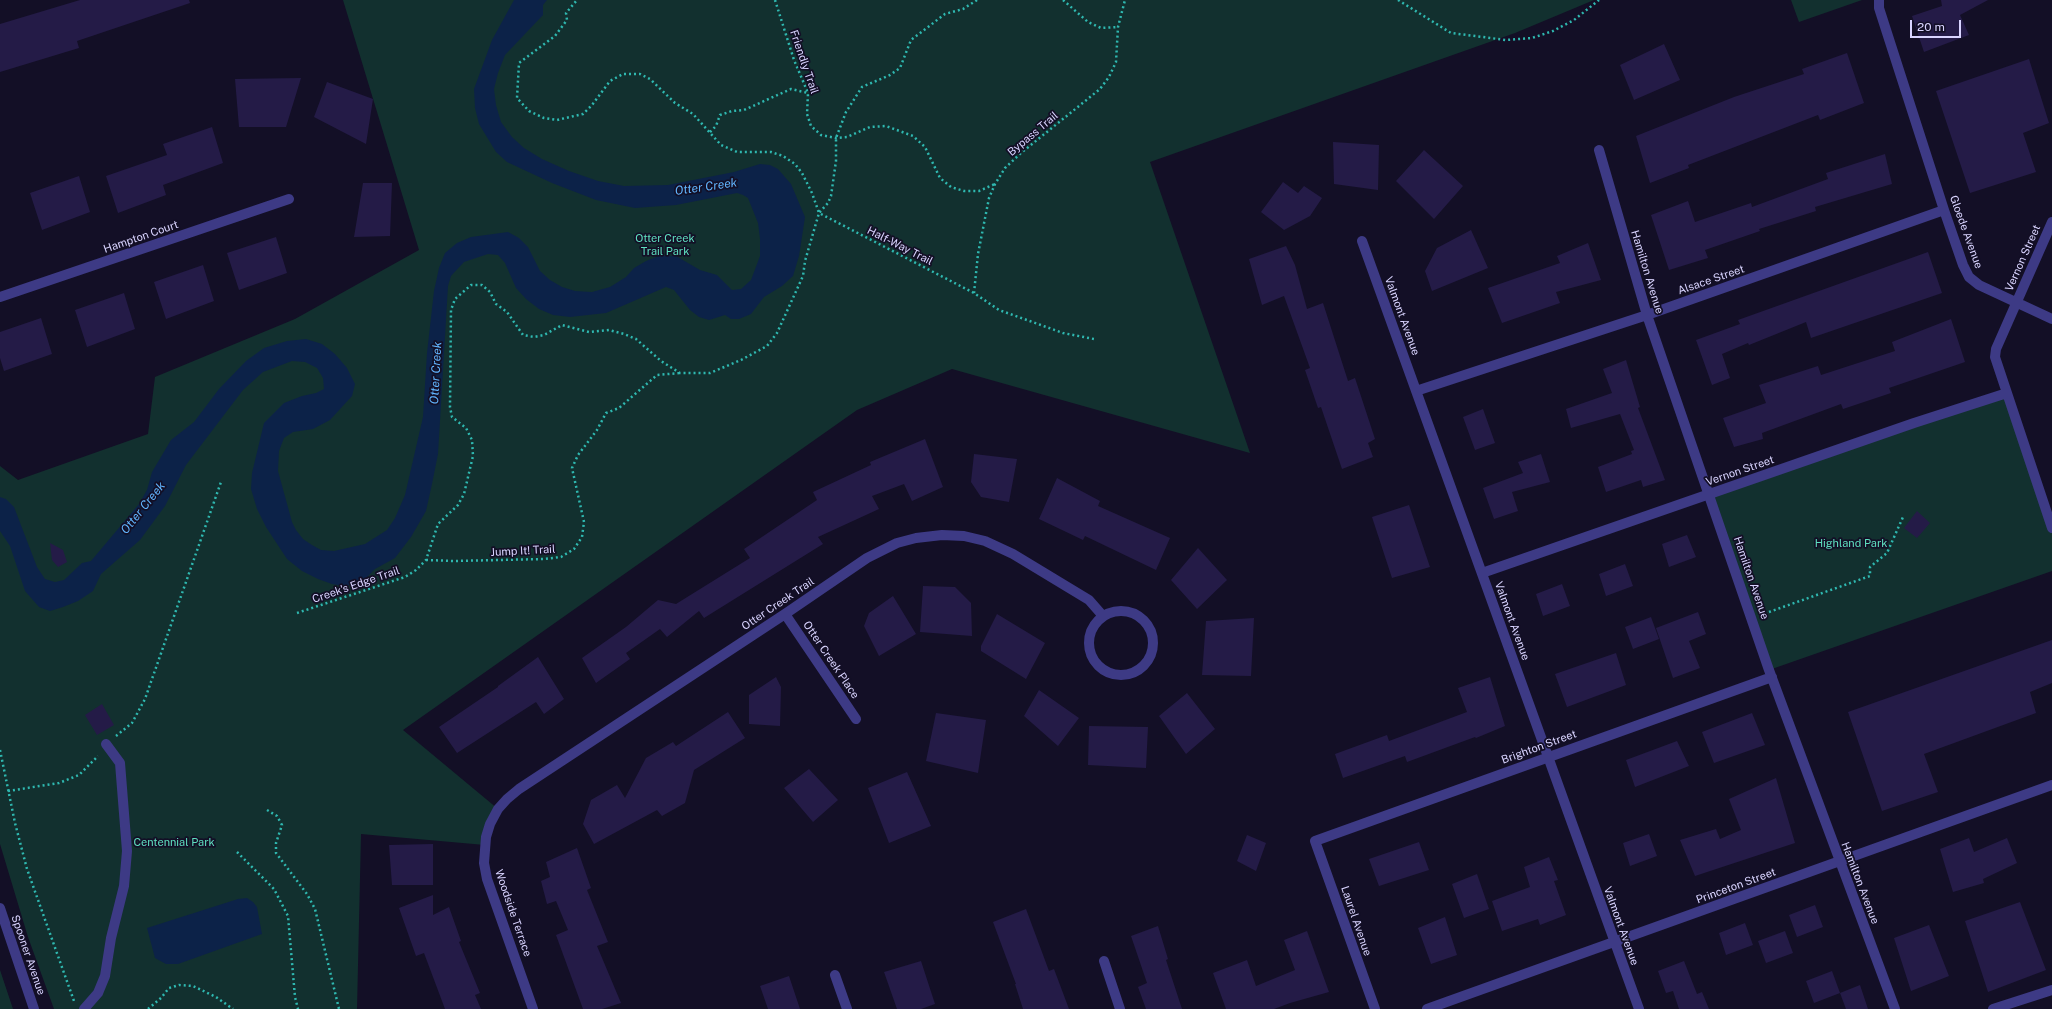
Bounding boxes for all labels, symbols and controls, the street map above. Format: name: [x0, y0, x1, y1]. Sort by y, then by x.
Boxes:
scale bar: [1912, 12, 1963, 38]
text: 20 m: [1917, 20, 1945, 34]
street label: Friendly Trail: [787, 28, 821, 96]
street label: Bypass Trail: [1005, 109, 1061, 159]
water label: Otter Creek: [674, 176, 738, 198]
street label: Gloede Avenue: [1947, 194, 1985, 270]
street label: Hampton Court: [102, 218, 180, 256]
street label: Vernon Street: [2003, 223, 2043, 293]
street label: Half-Way Trail: [865, 224, 935, 268]
street label: Hamilton Avenue: [1628, 229, 1666, 315]
park label: Otter Creek Trail Park: [635, 232, 695, 258]
street label: Alsace Street: [1676, 262, 1746, 298]
street label: Valmont Avenue: [1382, 275, 1422, 357]
water label: Otter Creek: [427, 341, 445, 405]
street label: Vernon Street: [1704, 453, 1776, 489]
water label: Otter Creek: [118, 479, 168, 537]
street label: Hamilton Avenue: [1731, 535, 1771, 621]
park label: Highland Park: [1815, 537, 1887, 551]
street label: Jump It! Trail: [490, 543, 556, 559]
street label: Creek's Edge Trail: [311, 564, 401, 606]
street label: Otter Creek Trail: [739, 575, 817, 633]
street label: Valmont Avenue: [1492, 580, 1532, 662]
street label: Otter Creek Place: [800, 619, 862, 701]
street label: Brighton Street: [1500, 727, 1578, 767]
park label: Centennial Park: [133, 836, 215, 850]
street label: Hamilton Avenue: [1838, 840, 1882, 926]
street label: Princeton Street: [1694, 865, 1778, 907]
street label: Woodside Terrace: [492, 868, 534, 958]
street label: Laurel Avenue: [1338, 884, 1374, 958]
street label: Valmont Avenue: [1601, 885, 1641, 967]
street label: Spooner Avenue: [8, 913, 48, 997]

